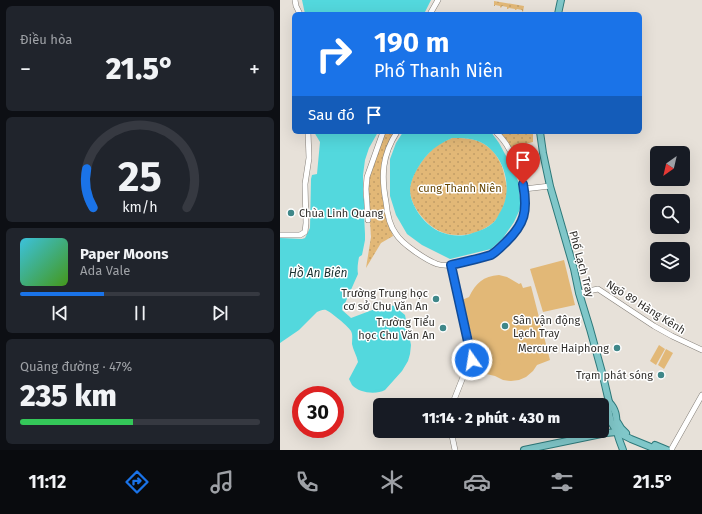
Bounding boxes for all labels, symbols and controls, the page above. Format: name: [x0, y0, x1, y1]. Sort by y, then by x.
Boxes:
text: 190 m: [374, 26, 449, 59]
icon: right: [308, 28, 360, 80]
text: Điều hòa: [20, 32, 72, 47]
text: 21.5°: [106, 51, 174, 87]
text: −: [20, 56, 31, 83]
text: +: [249, 56, 260, 83]
text: Phố Thanh Niên: [374, 60, 503, 82]
icon: arrive: [363, 104, 385, 126]
text: Sau đó: [308, 106, 355, 124]
pin: [506, 143, 540, 184]
north arrow: [650, 146, 690, 186]
map controls: [650, 146, 690, 282]
icon: arrive: [512, 149, 534, 171]
text: 25: [118, 151, 162, 201]
park label: cung Thanh Niên: [418, 182, 502, 195]
button: search: [650, 194, 690, 234]
text: km/h: [122, 198, 158, 215]
place label: Chùa Linh Quang: [299, 207, 384, 220]
marker: Chùa Linh Quang: [286, 208, 296, 218]
street label: Phố Lạch Tray: [566, 229, 597, 299]
button: layers: [650, 242, 690, 282]
text: Paper Moons: [80, 245, 168, 263]
text: Ada Vale: [80, 263, 130, 278]
water label: Hồ An Biên: [289, 265, 347, 280]
street label: Ngõ 89 Hàng Kênh: [604, 278, 688, 337]
place label: Trường Trung học cơ sở Chu Văn An: [341, 287, 428, 313]
marker: Trường Trung học cơ sở Chu Văn An: [431, 294, 441, 304]
icon: previous: [49, 302, 71, 324]
icon: pause: [129, 302, 151, 324]
icon: next: [209, 302, 231, 324]
place label: Sân vận động Lạch Tray: [513, 314, 580, 340]
place label: Trường Tiểu học Chu Văn An: [358, 315, 435, 342]
marker: Sân vận động Lạch Tray: [500, 321, 510, 331]
marker: Trường Tiểu học Chu Văn An: [438, 323, 448, 333]
position arrow: [451, 339, 493, 381]
place label: Mercure Haiphong: [518, 342, 609, 355]
marker: Mercure Haiphong: [612, 343, 622, 353]
text: Quãng đường · 47%: [20, 359, 132, 374]
place label: Trạm phát sóng: [576, 369, 653, 382]
marker: Trạm phát sóng: [656, 370, 666, 380]
text: 235 km: [20, 378, 117, 414]
speed limit sign: 30: [292, 386, 344, 438]
text: 11:14 · 2 phút · 430 m: [422, 409, 560, 427]
icon: directions: [123, 468, 151, 496]
icon: music: [208, 468, 236, 496]
icon: phone: [293, 468, 321, 496]
icon: climate: [378, 468, 406, 496]
icon: car: [463, 468, 491, 496]
icon: filters: [548, 468, 576, 496]
text: 11:12: [28, 471, 66, 493]
text: 21.5°: [633, 471, 674, 493]

